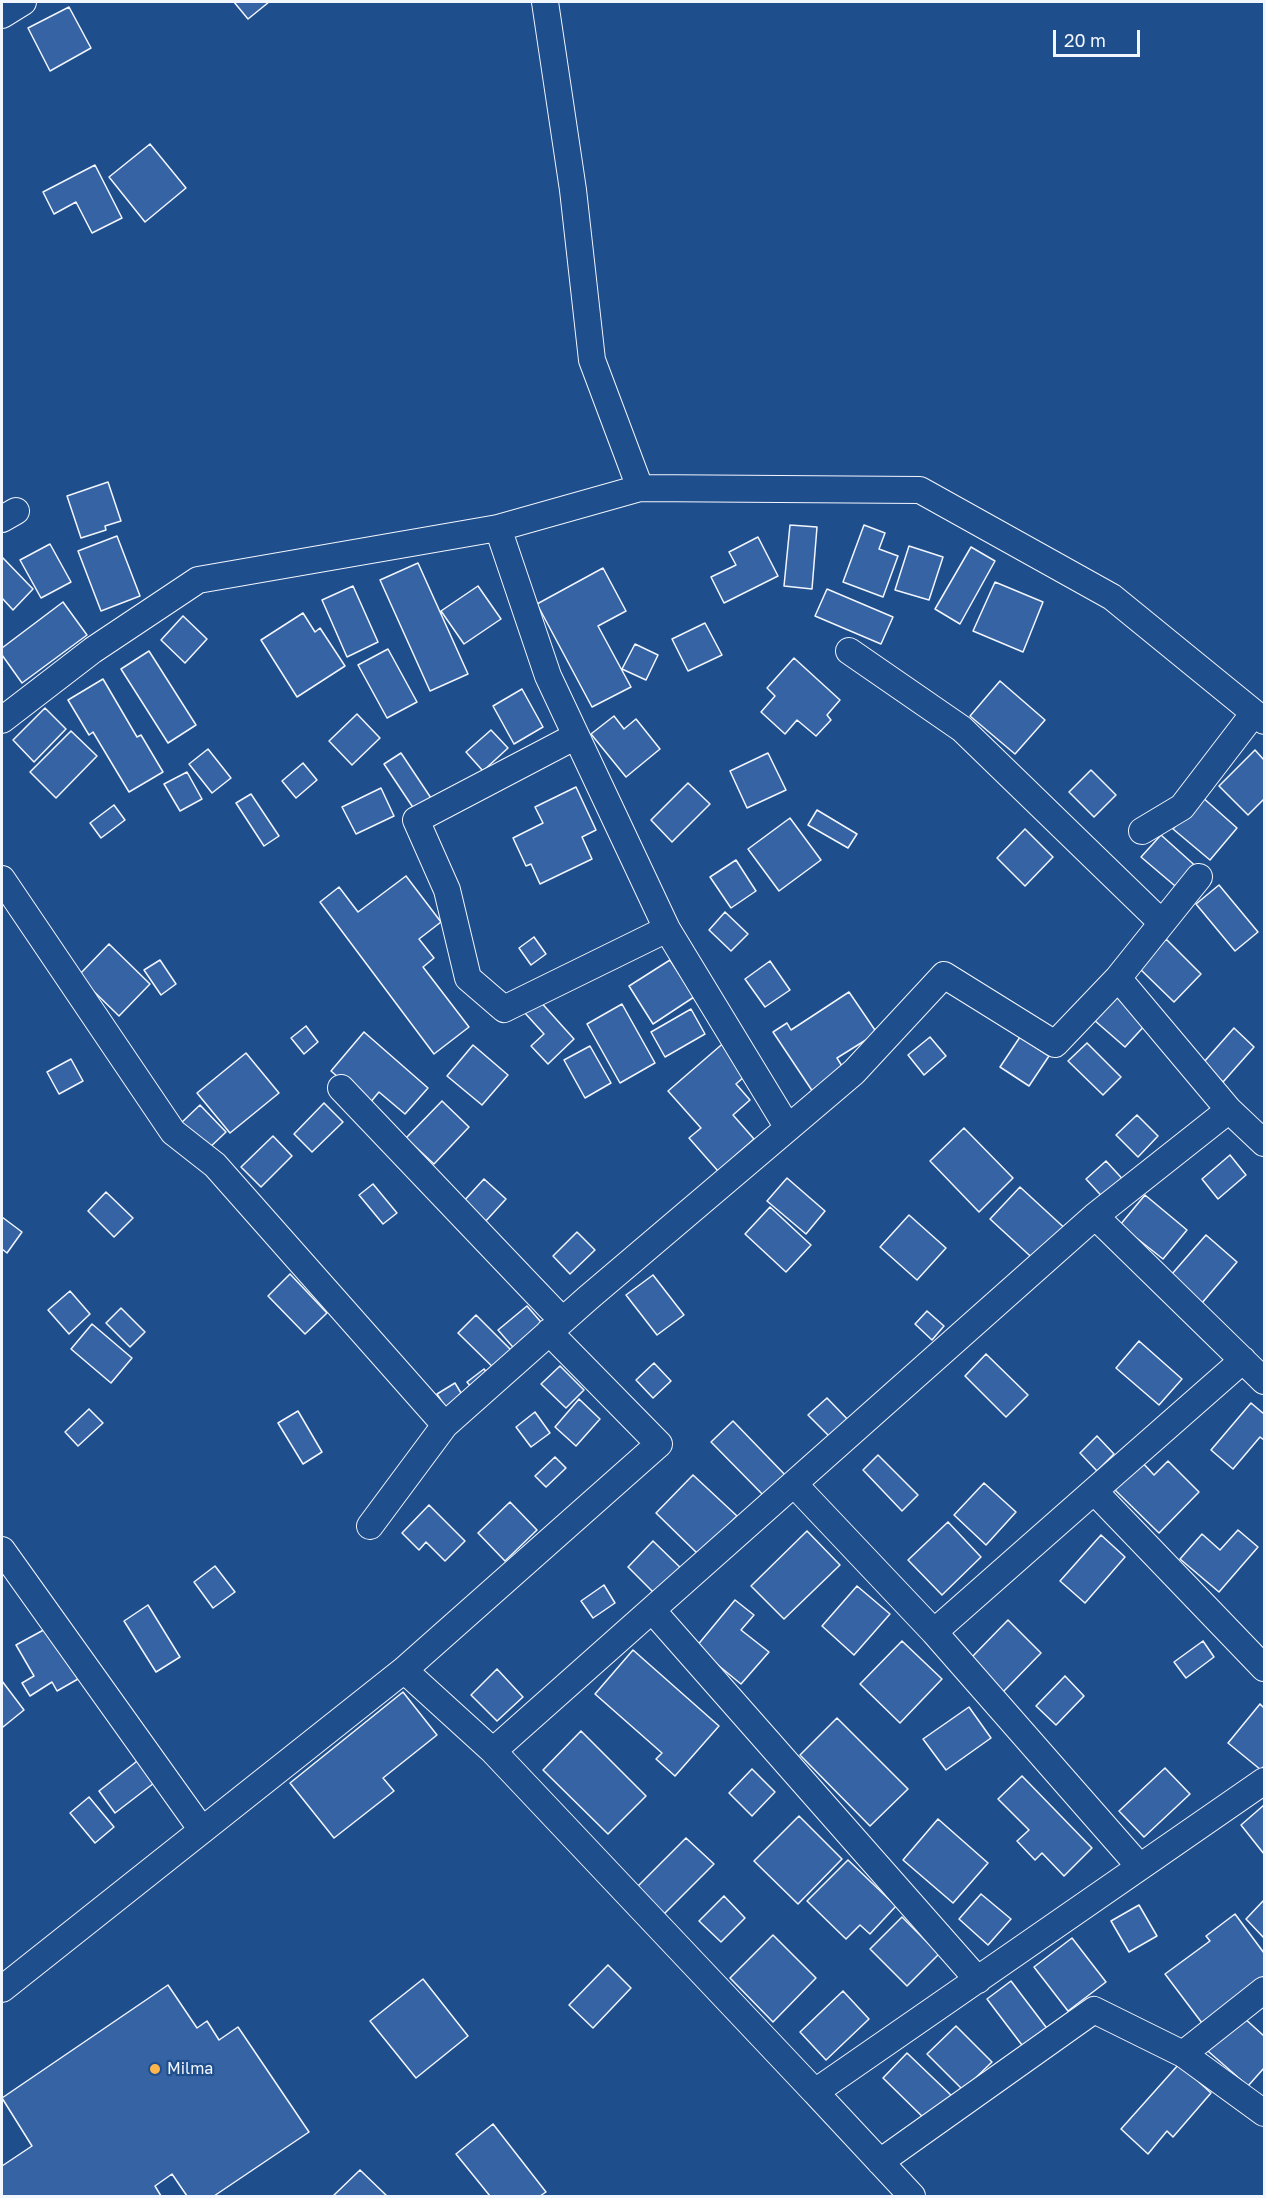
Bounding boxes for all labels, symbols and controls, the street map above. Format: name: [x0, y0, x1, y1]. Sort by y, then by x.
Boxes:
scale bar: [1056, 18, 1143, 56]
text: 20 m: [1064, 29, 1106, 51]
place label: Milma: [167, 2059, 213, 2079]
marker: Milma: [148, 2062, 162, 2076]

